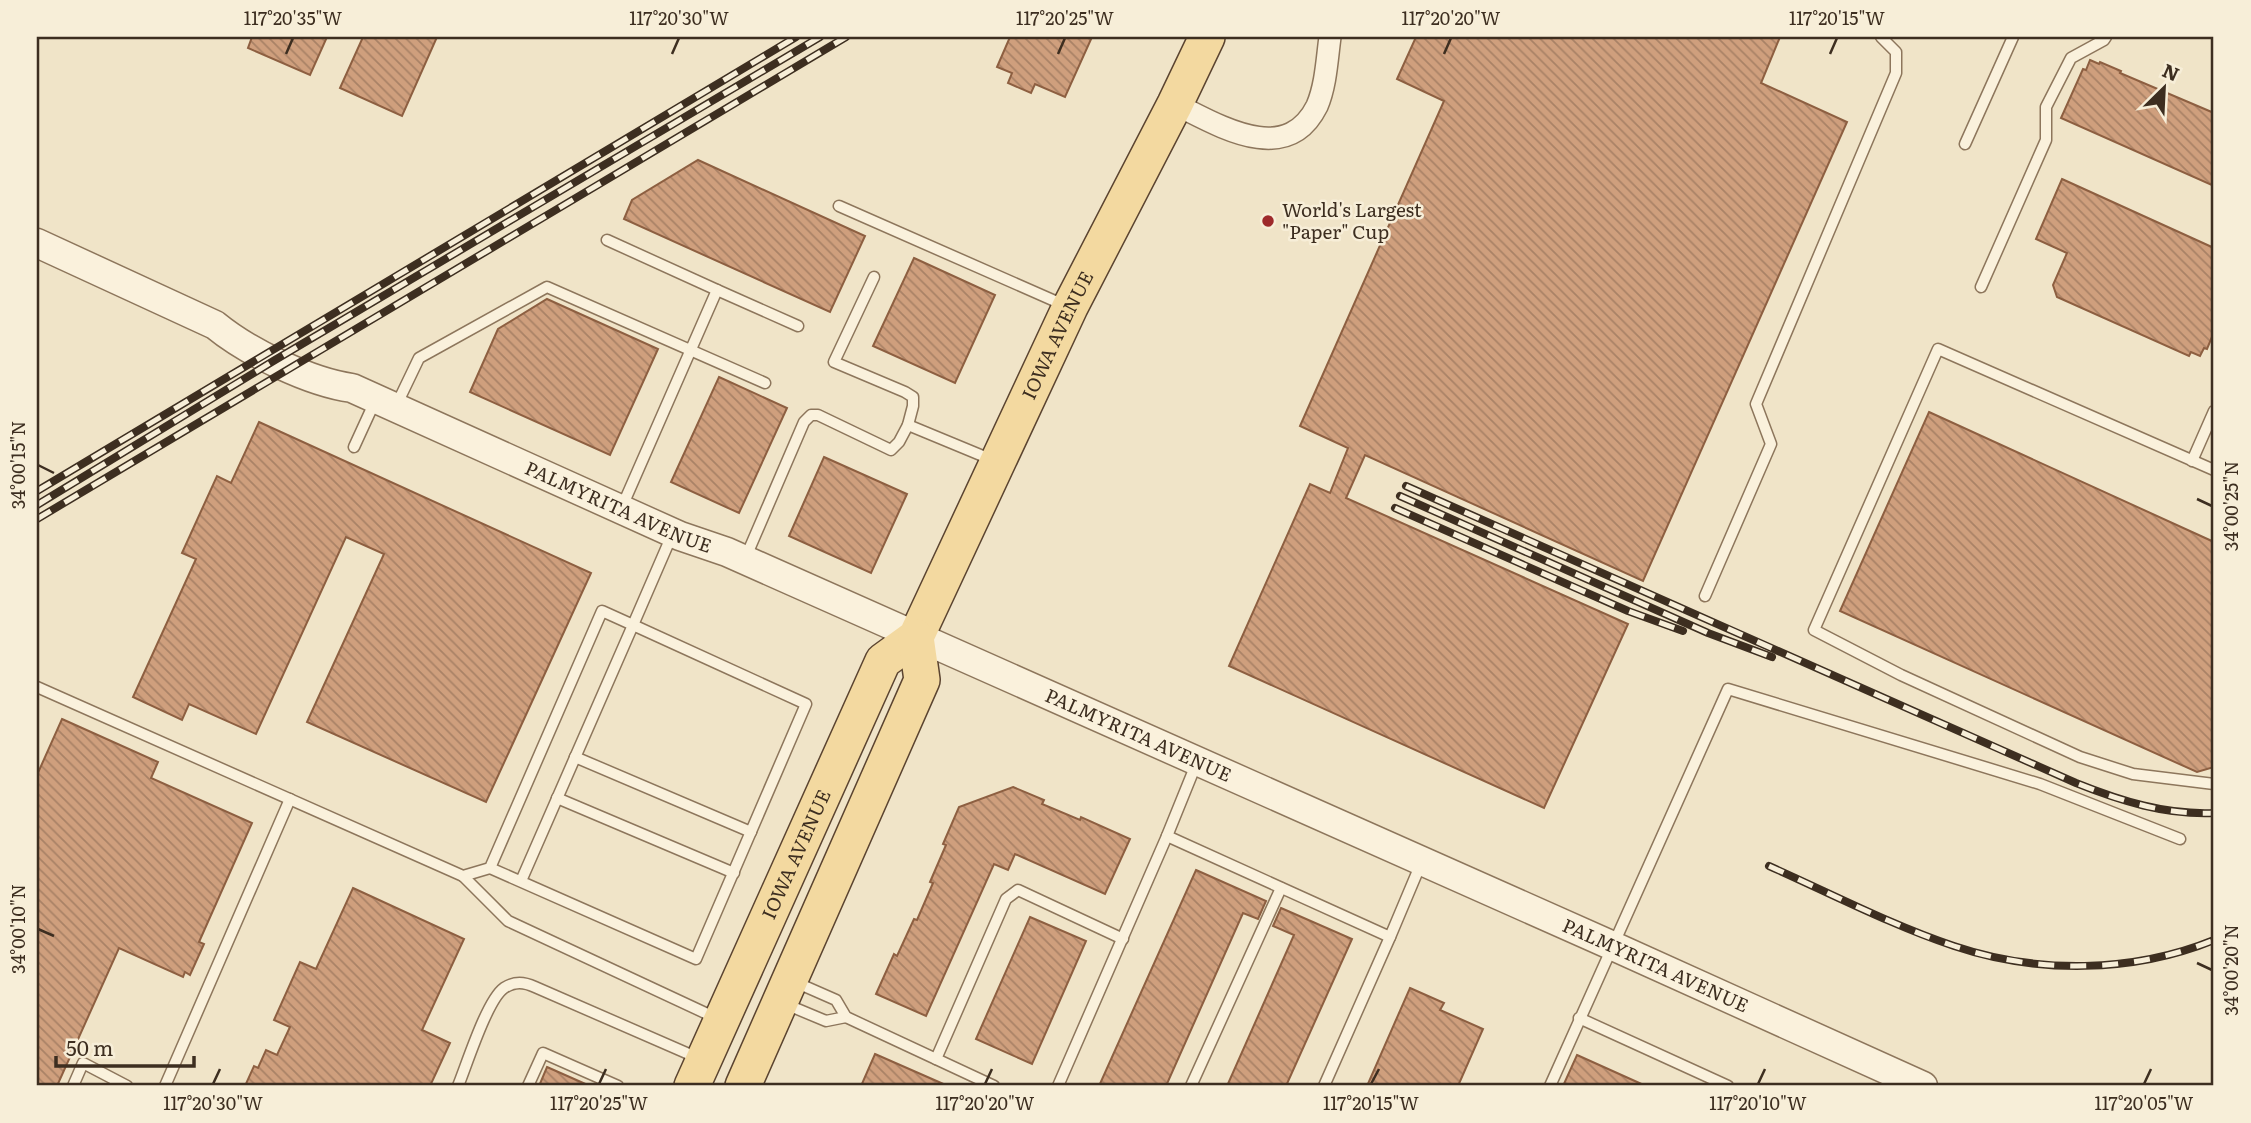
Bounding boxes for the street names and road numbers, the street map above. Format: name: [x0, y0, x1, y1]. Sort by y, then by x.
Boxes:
street label: IOWA AVENUE: [1014, 266, 1099, 404]
street label: PALMYRITA AVENUE: [521, 453, 716, 559]
street label: PALMYRITA AVENUE: [1041, 680, 1237, 788]
street label: IOWA AVENUE: [754, 784, 837, 923]
street label: PALMYRITA AVENUE: [1558, 910, 1754, 1019]

